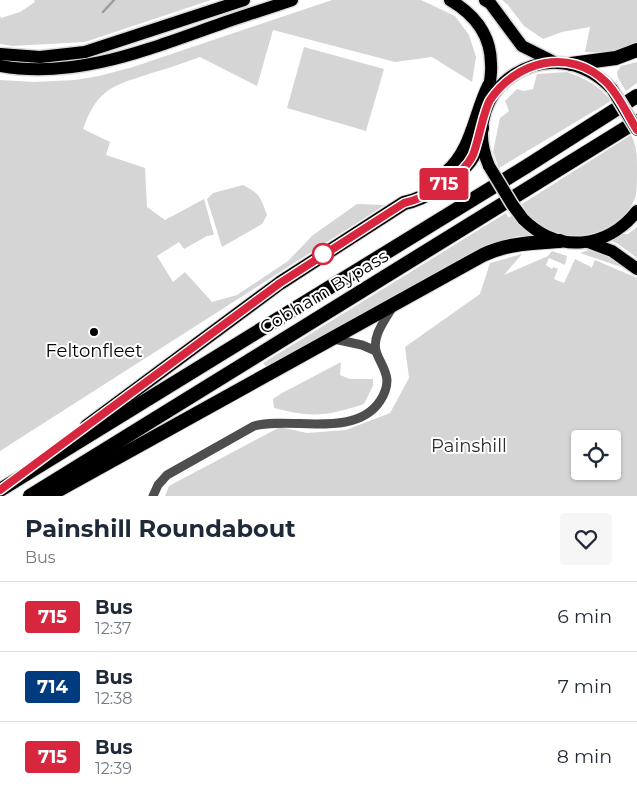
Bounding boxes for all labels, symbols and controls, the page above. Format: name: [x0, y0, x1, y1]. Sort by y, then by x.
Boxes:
line badge: 715: [415, 168, 473, 200]
text: 715: [429, 173, 459, 195]
unlabelled marker: [312, 243, 334, 265]
street label: Cobham Bypass: [256, 245, 392, 339]
marker: Feltonfleet: [88, 326, 100, 338]
place label: Feltonfleet: [45, 340, 143, 362]
map controls: [571, 430, 621, 480]
button: locate: [571, 430, 621, 480]
park label: Painshill: [431, 435, 507, 457]
button: heart: [560, 513, 612, 565]
text: Painshill Roundabout: [25, 514, 296, 543]
text: Bus: [25, 548, 56, 567]
text: Bus: [95, 596, 133, 619]
text: 6 min: [557, 605, 612, 628]
text: 715: [38, 606, 67, 628]
text: 12:37: [95, 619, 132, 638]
text: Bus: [95, 666, 133, 689]
text: 7 min: [558, 675, 612, 698]
text: 714: [37, 676, 68, 698]
text: 12:38: [95, 689, 133, 708]
text: Bus: [95, 736, 133, 759]
text: 8 min: [557, 745, 612, 768]
text: 715: [38, 746, 67, 768]
text: 12:39: [95, 759, 132, 778]

